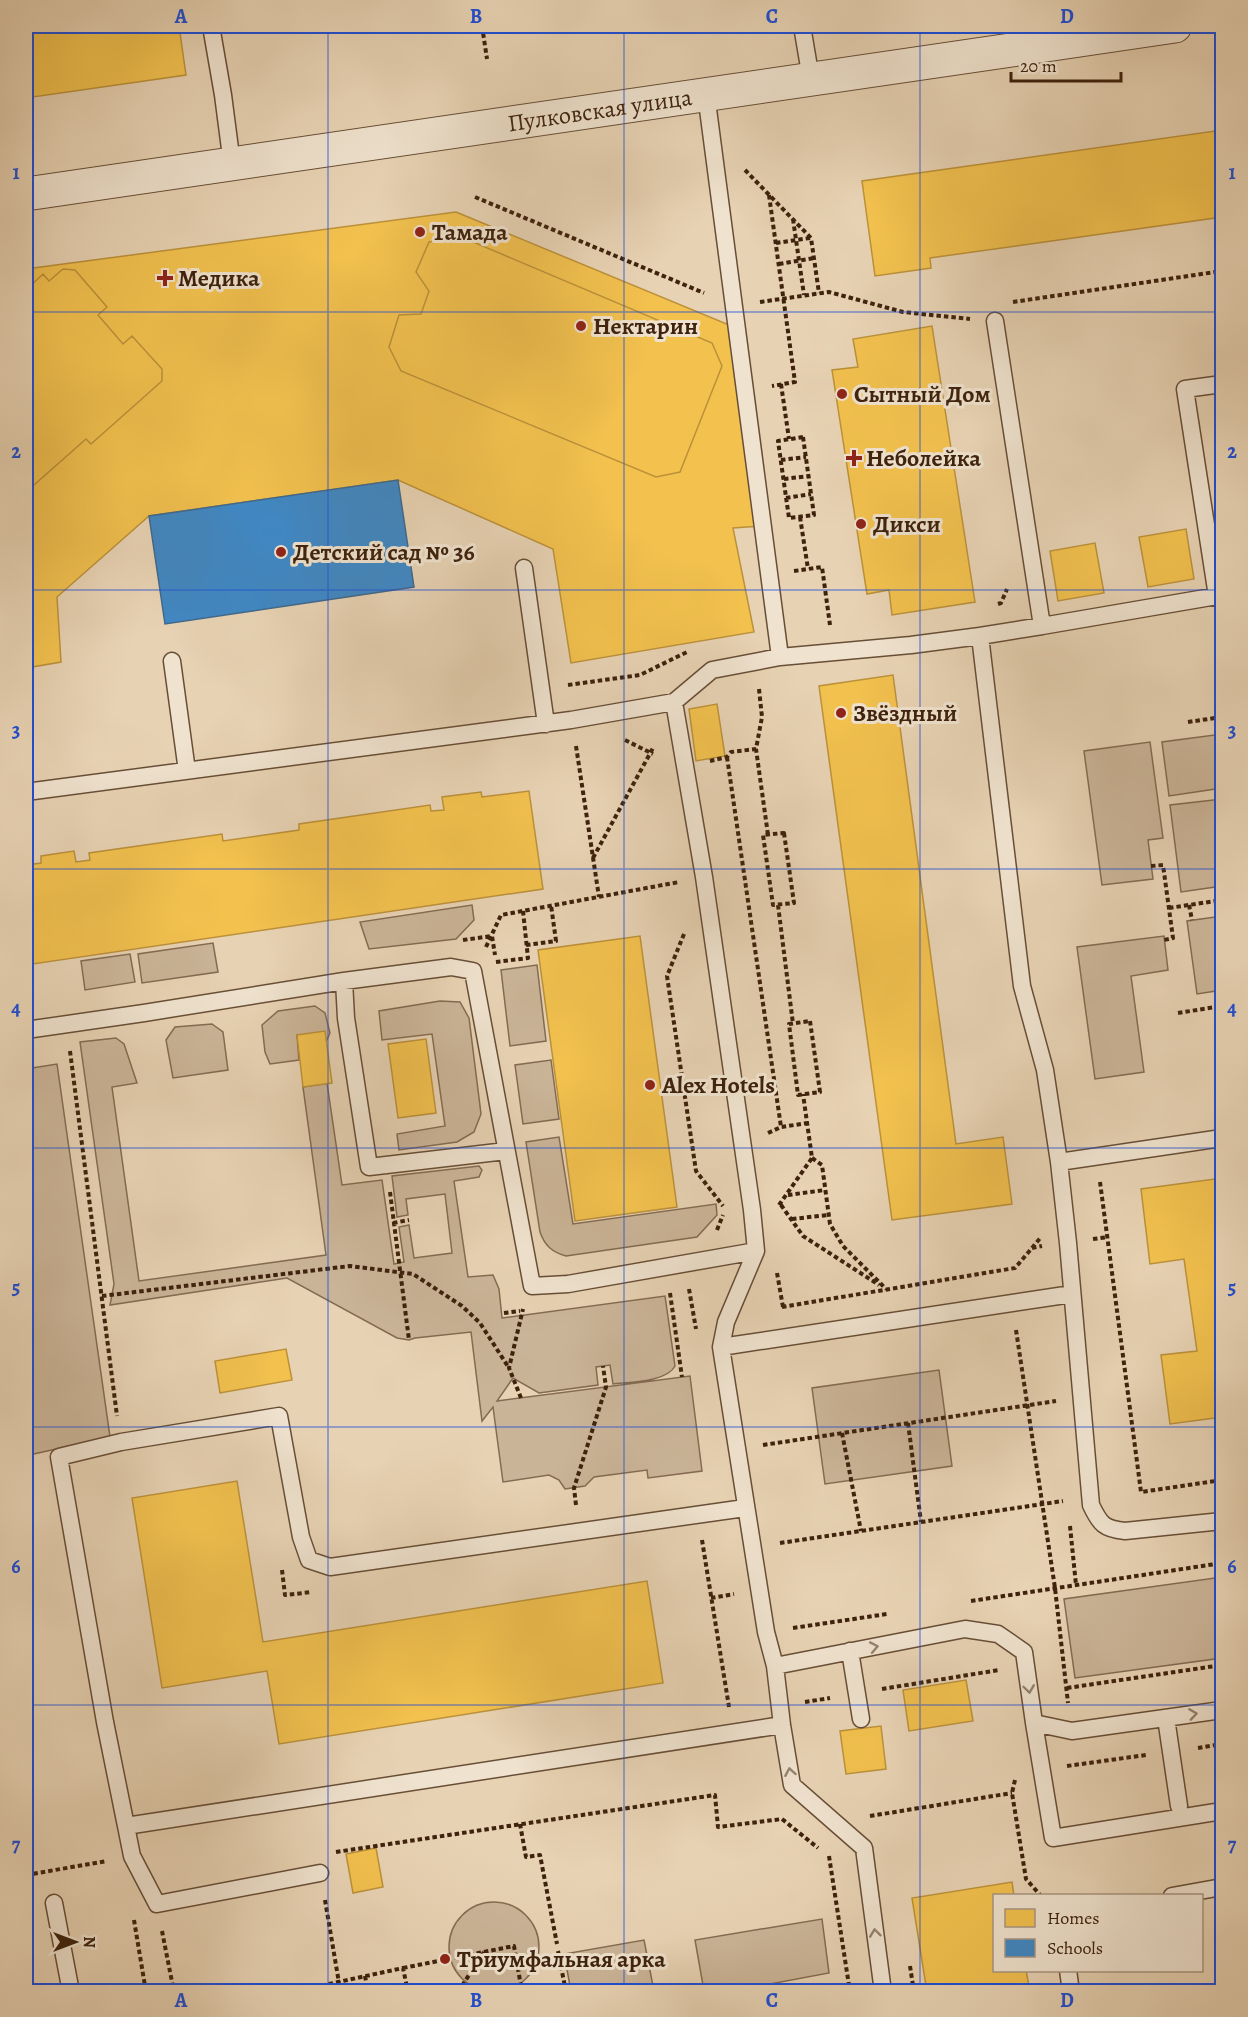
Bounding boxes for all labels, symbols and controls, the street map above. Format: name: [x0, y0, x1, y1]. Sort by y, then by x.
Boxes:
text: A: [174, 3, 188, 30]
text: B: [470, 3, 482, 30]
text: C: [766, 3, 778, 30]
text: D: [1060, 3, 1074, 30]
scale bar: [1011, 45, 1120, 83]
text: 20 m: [1020, 54, 1057, 78]
street label: Пулковская улица: [506, 81, 694, 139]
text: 1: [12, 159, 20, 186]
text: 1: [1228, 159, 1236, 186]
place label: Тамада: [432, 216, 508, 248]
marker: Тамада: [413, 225, 427, 239]
place label: Медика: [178, 262, 260, 294]
marker: Медика: [156, 269, 174, 287]
place label: Нектарин: [593, 310, 698, 342]
marker: Нектарин: [574, 319, 588, 333]
place label: Сытный Дом: [854, 378, 991, 410]
marker: Сытный Дом: [835, 387, 849, 401]
text: 2: [11, 438, 21, 465]
text: 2: [1227, 438, 1237, 465]
place label: Неболейка: [866, 442, 981, 474]
marker: Неболейка: [847, 451, 861, 465]
place label: Дикси: [873, 508, 941, 540]
marker: Дикси: [854, 517, 868, 531]
place label: Детский сад № 36: [293, 536, 475, 568]
marker: Детский сад № 36: [274, 545, 288, 559]
place label: Звёздный: [853, 697, 957, 729]
marker: Звёздный: [834, 706, 848, 720]
text: 3: [12, 717, 20, 744]
text: 3: [1228, 717, 1236, 744]
text: 4: [11, 995, 21, 1022]
text: 4: [1227, 995, 1237, 1022]
place label: Alex Hotels: [661, 1069, 775, 1101]
marker: Alex Hotels: [643, 1078, 657, 1092]
text: 5: [12, 1274, 20, 1301]
text: 5: [1228, 1274, 1236, 1301]
text: 6: [11, 1553, 21, 1580]
text: 6: [1227, 1553, 1237, 1580]
one-way arrow: [869, 1641, 879, 1654]
one-way arrow: [1023, 1684, 1035, 1694]
one-way arrow: [1188, 1709, 1198, 1721]
one-way arrow: [784, 1767, 797, 1777]
text: 7: [12, 1831, 21, 1858]
text: 7: [1228, 1831, 1237, 1858]
legend: [993, 1894, 1203, 1972]
text: Homes: [1047, 1906, 1099, 1930]
north arrow: [45, 1912, 105, 1972]
one-way arrow: [870, 1929, 882, 1938]
text: N: [78, 1936, 100, 1948]
text: Schools: [1047, 1936, 1103, 1960]
place label: Триумфальная арка: [457, 1943, 666, 1975]
marker: Триумфальная арка: [438, 1952, 452, 1966]
text: A: [174, 1987, 188, 2014]
text: B: [470, 1987, 482, 2014]
text: C: [766, 1987, 778, 2014]
text: D: [1060, 1987, 1074, 2014]

